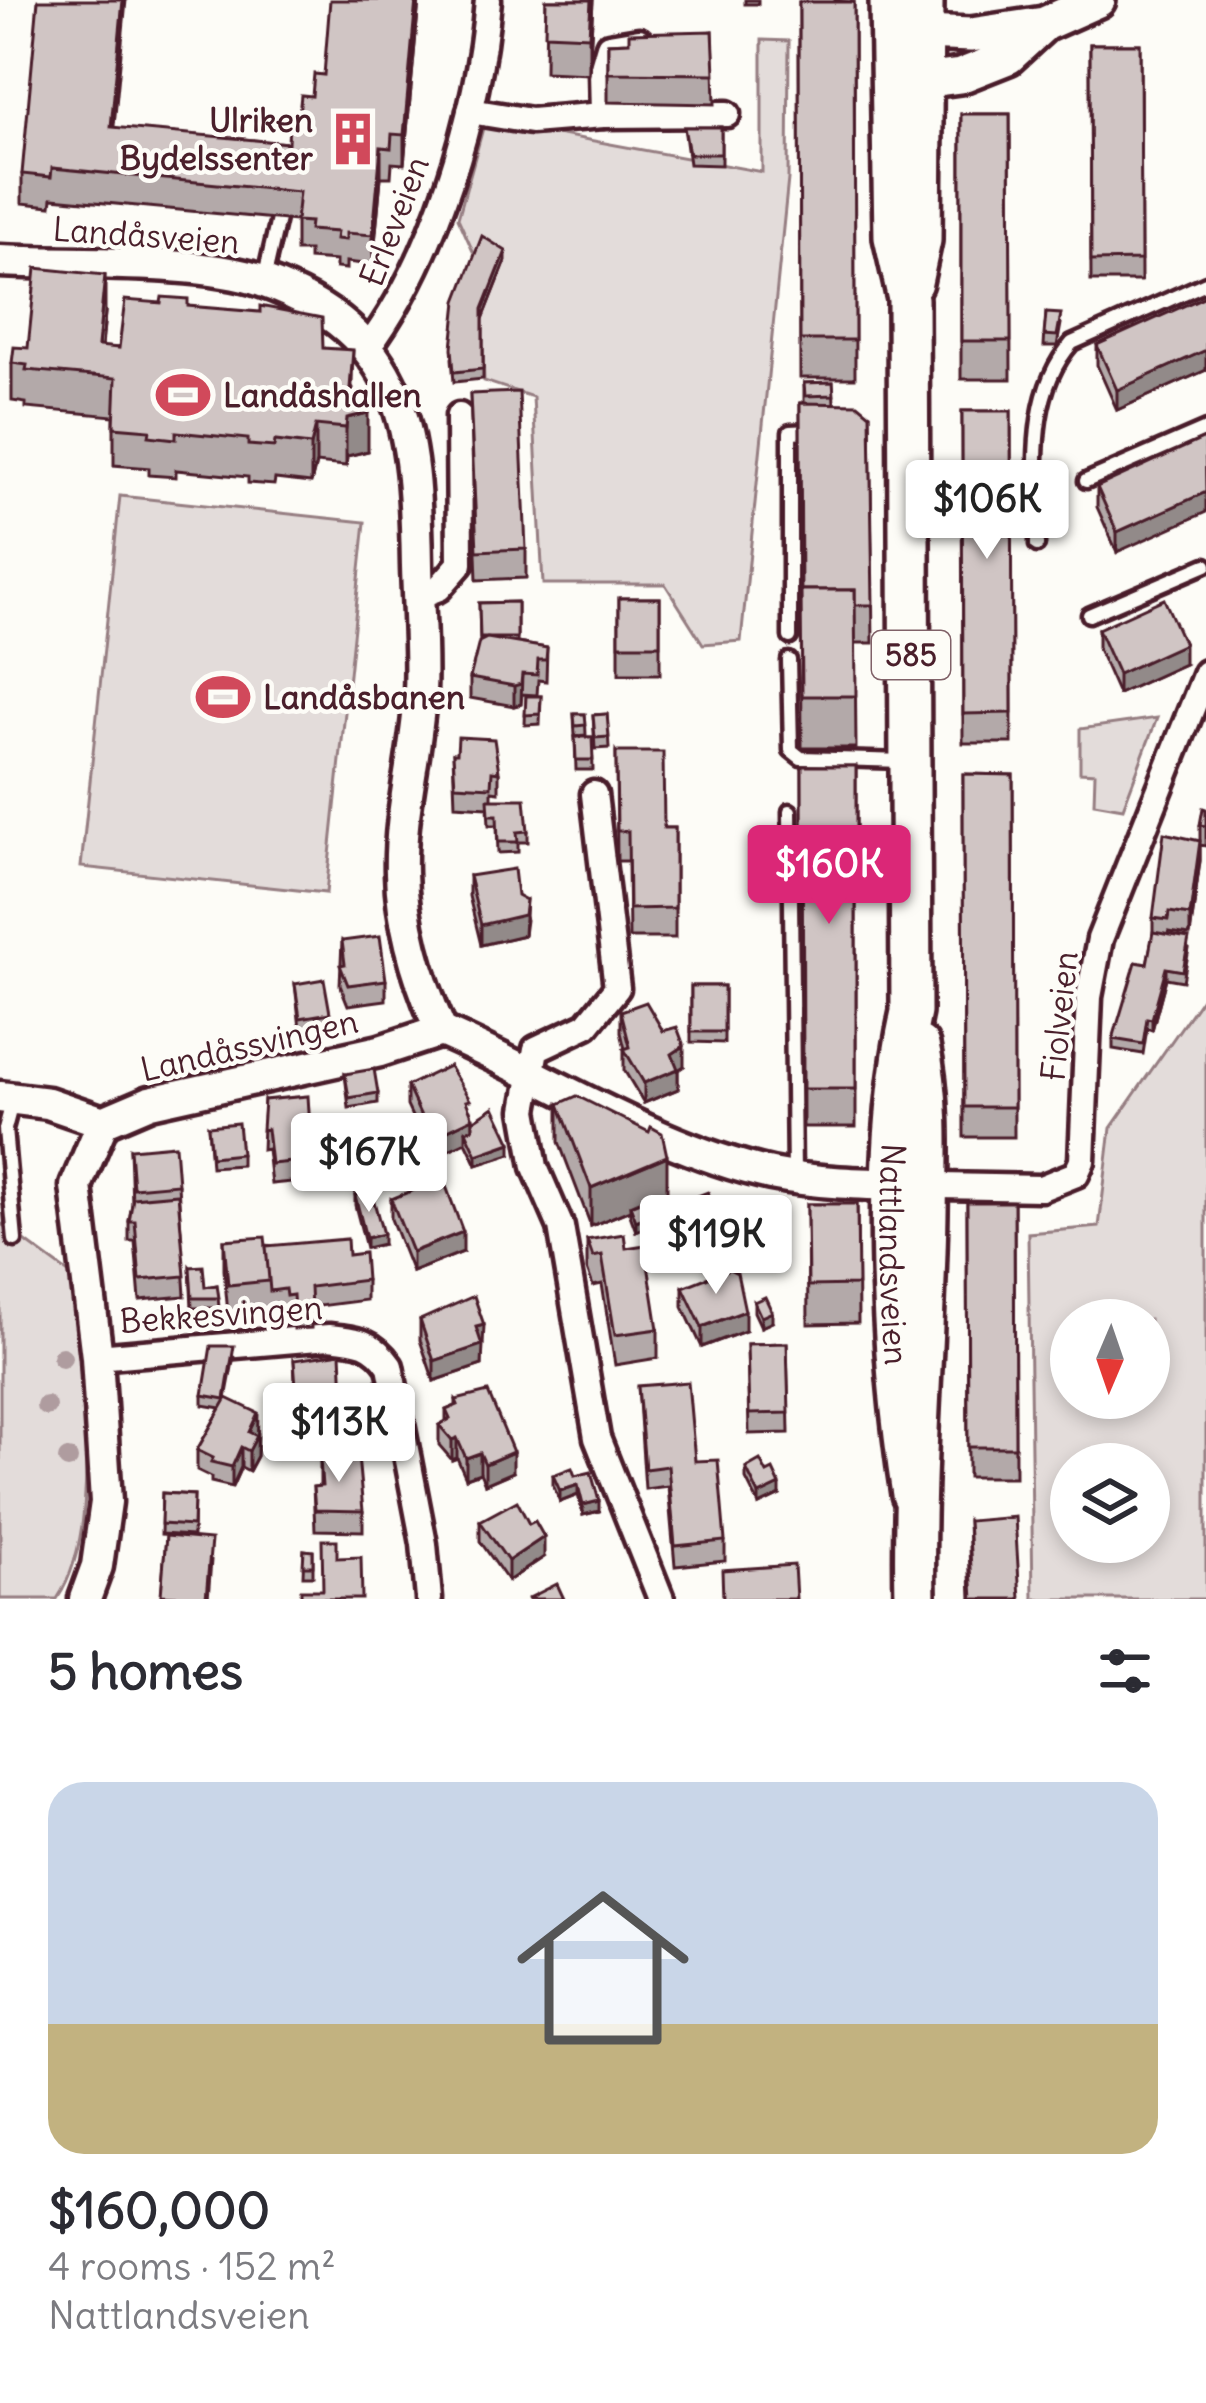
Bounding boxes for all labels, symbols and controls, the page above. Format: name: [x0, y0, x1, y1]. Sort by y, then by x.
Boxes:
place label: Ulriken Bydelssenter: [120, 99, 314, 179]
building icon: Ulriken Bydelssenter: [324, 110, 382, 168]
street label: Erleveien: [350, 150, 438, 292]
street label: Landåsveien: [51, 208, 241, 262]
sports icon: Landåshallen: [154, 366, 212, 424]
place label: Landåshallen: [223, 374, 422, 416]
pin: $106K: [903, 460, 1071, 562]
text: $106K: [933, 474, 1041, 523]
road number: 585: [872, 631, 950, 679]
sports icon: Landåsbanen: [194, 668, 252, 726]
place label: Landåsbanen: [263, 676, 465, 718]
pin: $160K: [745, 825, 913, 927]
text: $160K: [775, 839, 883, 888]
street label: Fiolveien: [1031, 949, 1087, 1083]
street label: Landåssvingen: [136, 1000, 362, 1090]
pin: $167K: [285, 1113, 453, 1215]
text: $167K: [318, 1127, 420, 1176]
street label: Nattlandsveien: [870, 1142, 918, 1367]
pin: $119K: [632, 1195, 800, 1297]
text: $119K: [667, 1209, 765, 1258]
street label: Bekkesvingen: [118, 1286, 324, 1342]
north arrow: [1050, 1299, 1170, 1419]
map controls: [1050, 1299, 1170, 1563]
pin: $113K: [255, 1383, 423, 1485]
text: $113K: [290, 1397, 388, 1446]
button: layers: [1050, 1443, 1170, 1563]
icon: filters: [1092, 1638, 1158, 1704]
text: 5 homes: [48, 1639, 243, 1703]
icon: home: [495, 1860, 711, 2076]
text: $160,000: [48, 2178, 270, 2242]
text: 4 rooms · 152 m²: [48, 2242, 336, 2291]
text: Nattlandsveien: [48, 2291, 310, 2340]

